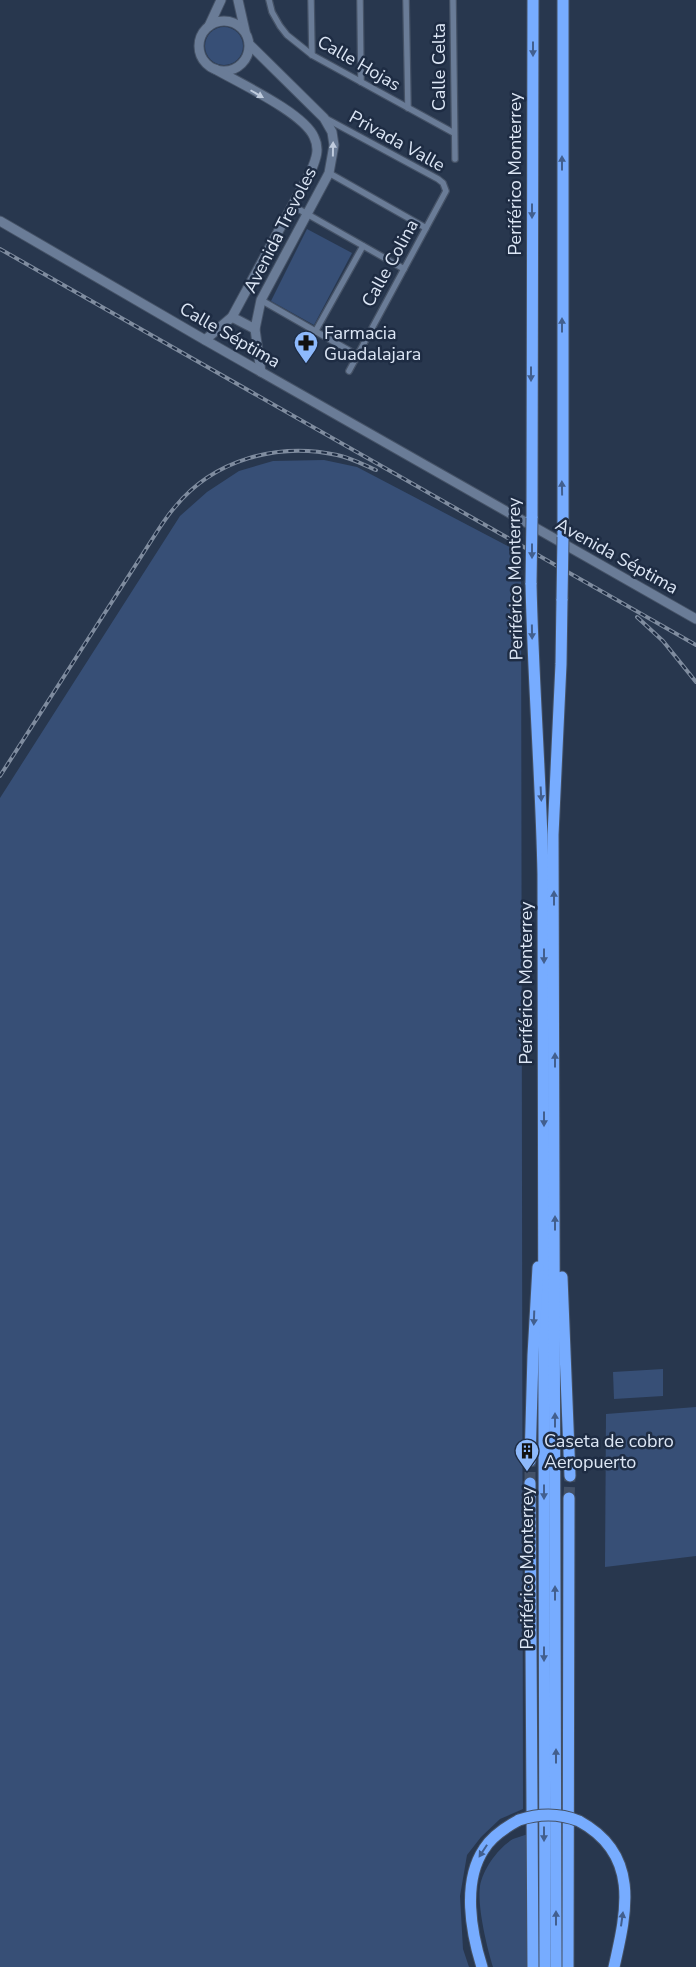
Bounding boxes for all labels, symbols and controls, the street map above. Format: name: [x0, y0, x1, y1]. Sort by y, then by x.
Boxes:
street label: Calle Celta: [427, 23, 451, 111]
street label: Calle Hojas: [313, 30, 405, 96]
one-way arrow: [529, 41, 537, 57]
one-way arrow: [251, 89, 264, 98]
street label: Periférico Monterrey: [503, 92, 527, 255]
street label: Privada Valle: [345, 105, 449, 177]
one-way arrow: [329, 141, 337, 157]
one-way arrow: [558, 155, 566, 171]
street label: Avenida Trevoles: [238, 163, 322, 297]
one-way arrow: [528, 203, 536, 219]
street label: Calle Colina: [356, 215, 424, 311]
street label: Calle Séptima: [175, 296, 285, 374]
one-way arrow: [558, 317, 566, 333]
place label: Farmacia Guadalajara: [324, 321, 421, 366]
pharmacy icon: Farmacia Guadalajara: [293, 330, 319, 364]
one-way arrow: [527, 366, 535, 382]
one-way arrow: [558, 480, 566, 496]
street label: Periférico Monterrey: [502, 497, 528, 661]
street label: Avenida Séptima: [551, 512, 683, 600]
one-way arrow: [528, 543, 536, 559]
one-way arrow: [528, 624, 536, 640]
one-way arrow: [537, 786, 545, 802]
one-way arrow: [550, 889, 558, 905]
street label: Periférico Monterrey: [514, 901, 538, 1064]
one-way arrow: [540, 949, 548, 965]
one-way arrow: [551, 1052, 559, 1068]
one-way arrow: [540, 1111, 548, 1127]
one-way arrow: [551, 1214, 559, 1230]
one-way arrow: [530, 1311, 538, 1327]
one-way arrow: [551, 1412, 559, 1428]
place label: Caseta de cobro Aeropuerto: [544, 1429, 674, 1474]
building icon: Caseta de cobro Aeropuerto: [514, 1438, 540, 1472]
one-way arrow: [540, 1484, 548, 1500]
street label: Periférico Monterrey: [515, 1486, 539, 1649]
one-way arrow: [551, 1585, 559, 1601]
one-way arrow: [540, 1646, 548, 1662]
one-way arrow: [552, 1748, 560, 1764]
one-way arrow: [540, 1826, 548, 1842]
one-way arrow: [478, 1845, 488, 1858]
one-way arrow: [552, 1910, 560, 1926]
one-way arrow: [618, 1911, 626, 1927]

